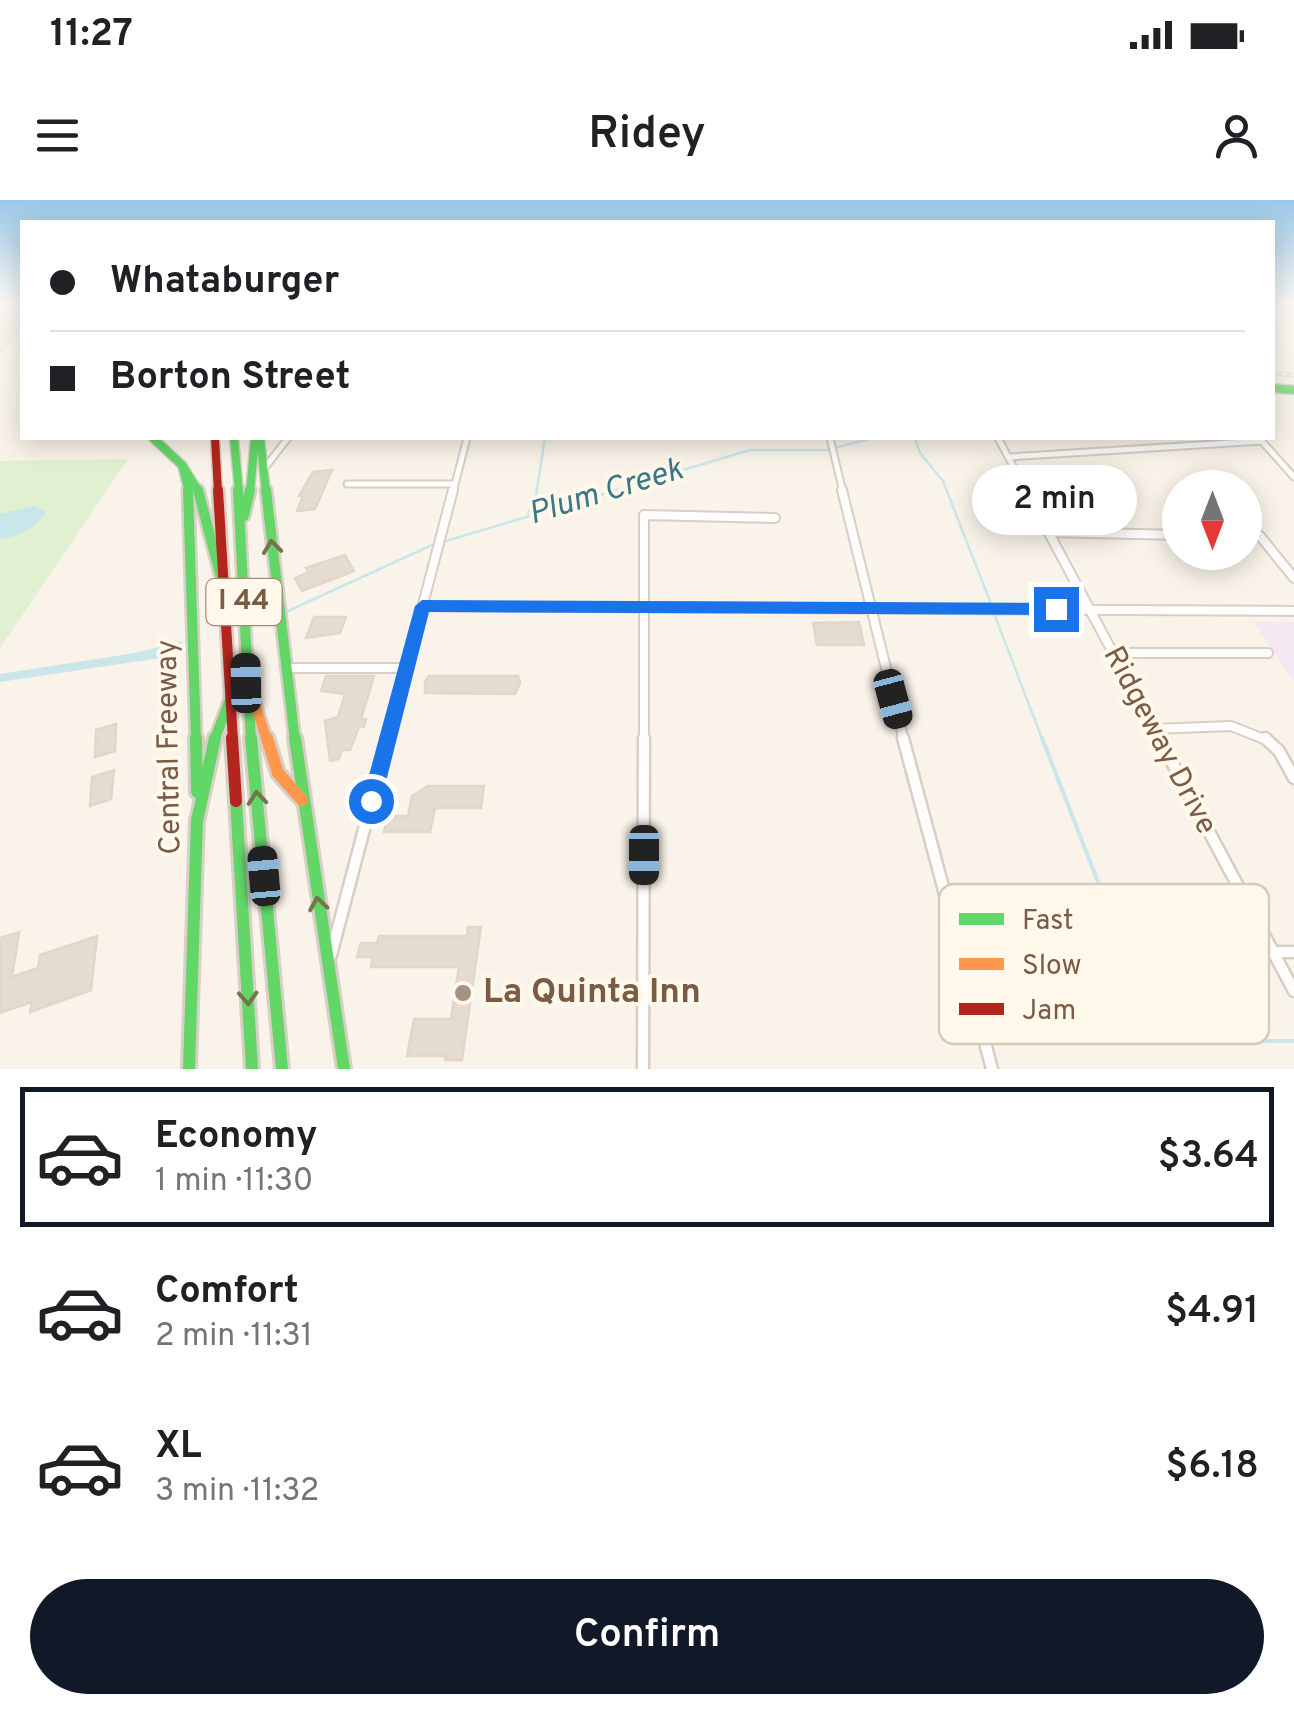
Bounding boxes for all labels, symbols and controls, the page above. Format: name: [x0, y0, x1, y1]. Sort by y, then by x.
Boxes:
text: 11:27: [50, 11, 133, 60]
text: Ridey: [588, 107, 706, 164]
icon: menu: [30, 108, 85, 163]
icon: person: [1209, 108, 1264, 163]
text: Whataburger: [110, 258, 339, 307]
text: Borton Street: [110, 354, 350, 403]
water label: Plum Creek: [524, 450, 689, 535]
callout: 2 min: [974, 464, 1138, 534]
north arrow: [1162, 470, 1262, 570]
map controls: [1162, 470, 1262, 570]
text: 2 min: [1013, 480, 1096, 520]
one-way arrow: [262, 538, 283, 555]
road number: I 44: [206, 579, 282, 625]
route end: [1034, 587, 1079, 632]
street label: Central Freeway: [150, 639, 190, 855]
street label: Ridgeway Drive: [1094, 641, 1224, 841]
car: [230, 653, 262, 713]
car: [871, 666, 915, 732]
route start: [349, 779, 394, 824]
one-way arrow: [247, 789, 268, 805]
car: [629, 825, 659, 885]
car: [246, 845, 282, 907]
legend: [939, 884, 1269, 1044]
one-way arrow: [309, 895, 330, 912]
text: Fast: [1022, 904, 1074, 940]
text: Slow: [1022, 949, 1081, 985]
place label: La Quinta Inn: [483, 971, 701, 1015]
marker: La Quinta Inn: [452, 982, 474, 1004]
one-way arrow: [237, 991, 258, 1007]
text: Jam: [1022, 994, 1076, 1030]
icon: car: [35, 1112, 125, 1202]
text: Economy: [155, 1113, 317, 1162]
text: $3.64: [1158, 1133, 1259, 1182]
text: 1 min · 11:30: [155, 1162, 313, 1202]
icon: car: [35, 1267, 125, 1357]
text: Comfort: [155, 1268, 299, 1317]
text: $4.91: [1165, 1288, 1259, 1337]
text: 2 min · 11:31: [155, 1317, 313, 1357]
icon: car: [35, 1422, 125, 1512]
text: XL: [155, 1423, 202, 1472]
text: $6.18: [1166, 1443, 1259, 1492]
text: 3 min · 11:32: [155, 1472, 319, 1512]
button: Confirm: [30, 1579, 1264, 1694]

